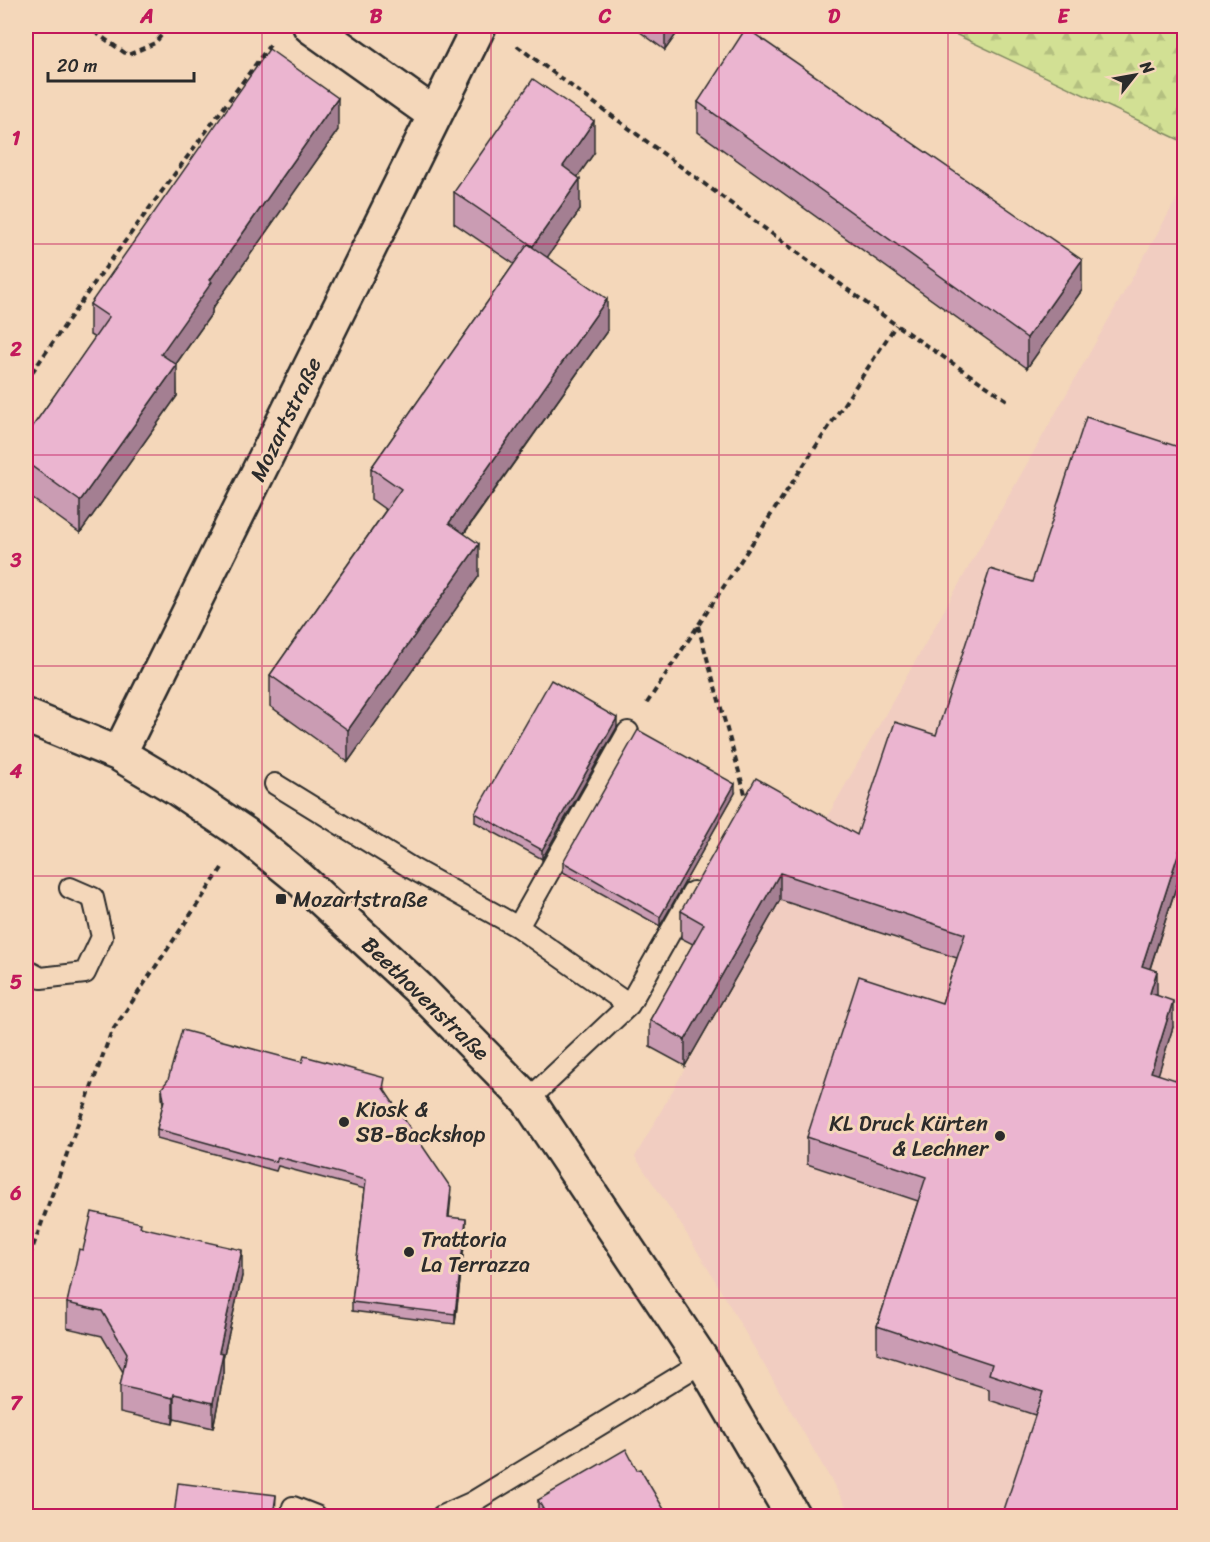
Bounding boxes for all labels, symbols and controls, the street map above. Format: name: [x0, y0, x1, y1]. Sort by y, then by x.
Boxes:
text: A: [139, 0, 154, 34]
text: B: [370, 0, 383, 34]
text: C: [598, 0, 612, 34]
text: D: [828, 0, 841, 34]
text: E: [1057, 0, 1070, 34]
scale bar: [48, 45, 194, 83]
north arrow: [1105, 45, 1165, 105]
text: 20 m: [57, 50, 97, 82]
text: N: [1132, 54, 1163, 81]
text: 1: [12, 121, 21, 156]
text: 2: [9, 332, 22, 367]
street label: Mozartstraße: [238, 350, 333, 488]
text: 3: [10, 543, 22, 578]
text: 4: [9, 754, 23, 789]
place label: Mozartstraße: [293, 880, 428, 919]
marker: Mozartstraße: [274, 892, 288, 906]
street label: Beethovenstraße: [352, 926, 499, 1071]
text: 5: [10, 965, 22, 1000]
place label: Kiosk & SB-Backshop: [356, 1090, 486, 1154]
place label: KL Druck Kürten & Lechner: [829, 1104, 990, 1168]
marker: Kiosk & SB-Backshop: [337, 1115, 351, 1129]
marker: KL Druck Kürten & Lechner: [993, 1129, 1007, 1143]
text: 6: [9, 1176, 22, 1211]
place label: Trattoria La Terrazza: [421, 1220, 530, 1284]
marker: Trattoria La Terrazza: [402, 1245, 416, 1259]
text: 7: [10, 1386, 23, 1421]

